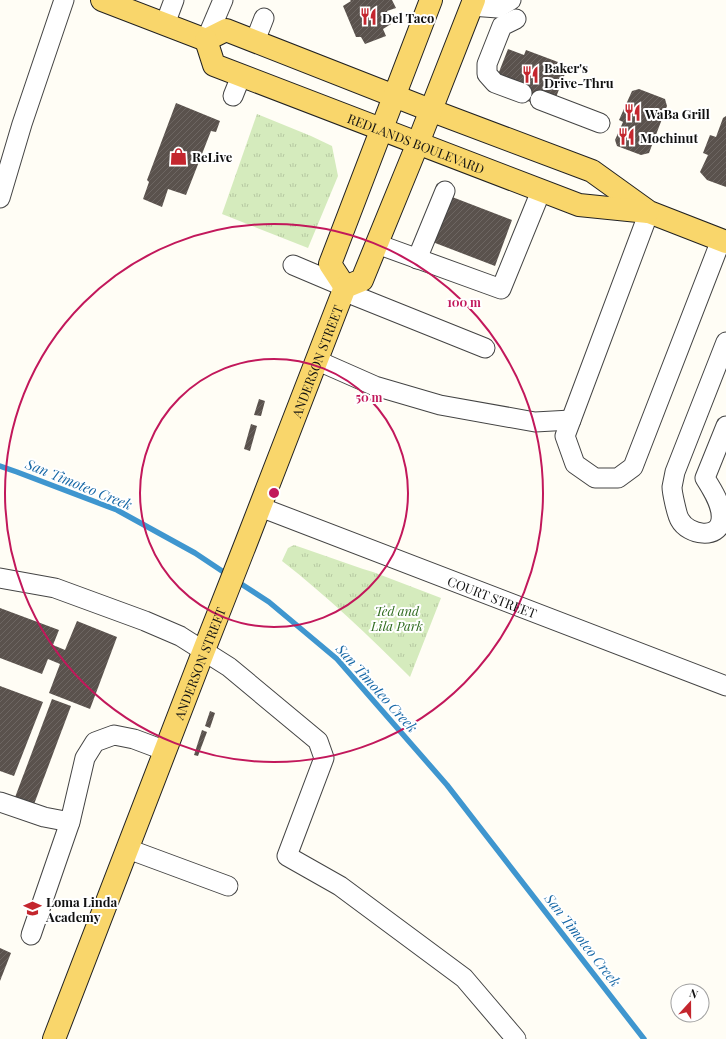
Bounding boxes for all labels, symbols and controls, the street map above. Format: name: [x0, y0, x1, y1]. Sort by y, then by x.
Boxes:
restaurant icon: Del Taco: [359, 7, 379, 27]
place label: Del Taco: [382, 9, 434, 26]
place label: Baker's Drive-Thru: [544, 59, 614, 91]
restaurant icon: Baker's Drive-Thru: [521, 64, 541, 84]
restaurant icon: WaBa Grill: [622, 103, 642, 123]
place label: WaBa Grill: [644, 105, 710, 122]
street label: REDLANDS BOULEVARD: [345, 109, 487, 177]
restaurant icon: Mochinut: [617, 127, 637, 147]
place label: Mochinut: [640, 129, 698, 146]
shop icon: ReLive: [169, 146, 189, 166]
place label: ReLive: [192, 148, 233, 165]
text: 100 m: [447, 294, 481, 310]
street label: ANDERSON STREET: [287, 302, 346, 421]
text: 50 m: [356, 389, 383, 405]
water label: San Timoteo Creek: [22, 454, 135, 514]
centre of rings: [267, 486, 281, 500]
street label: COURT STREET: [445, 571, 539, 621]
park label: Ted and Lila Park: [370, 602, 423, 634]
street label: ANDERSON STREET: [169, 604, 229, 723]
water label: San Timoteo Creek: [331, 639, 422, 736]
water label: San Timoteo Creek: [540, 889, 625, 990]
place label: Loma Linda Academy: [45, 893, 118, 925]
school or university icon: Loma Linda Academy: [23, 898, 43, 918]
north arrow: [670, 983, 710, 1023]
text: N: [687, 985, 700, 1002]

